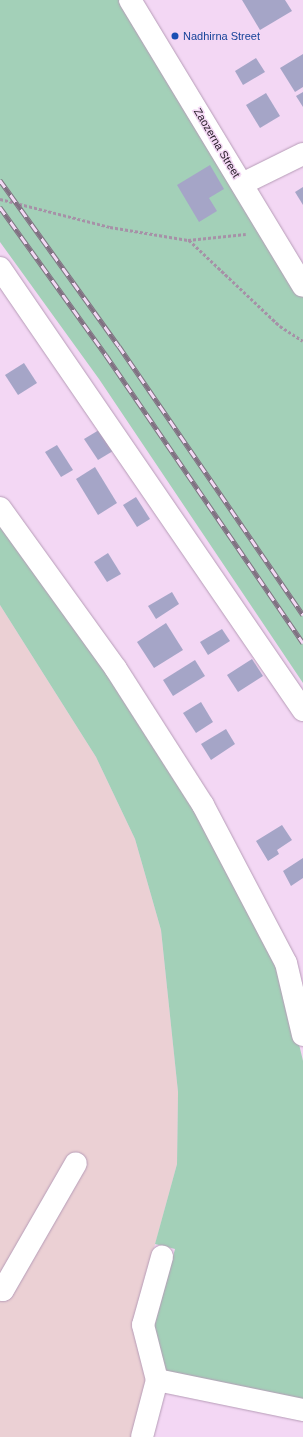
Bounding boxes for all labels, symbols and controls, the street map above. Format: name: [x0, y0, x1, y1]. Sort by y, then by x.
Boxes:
place label: Nadhirna Street: [183, 29, 260, 43]
marker: Nadhirna Street: [170, 31, 180, 41]
street label: Zaozerna Street: [191, 106, 243, 180]

